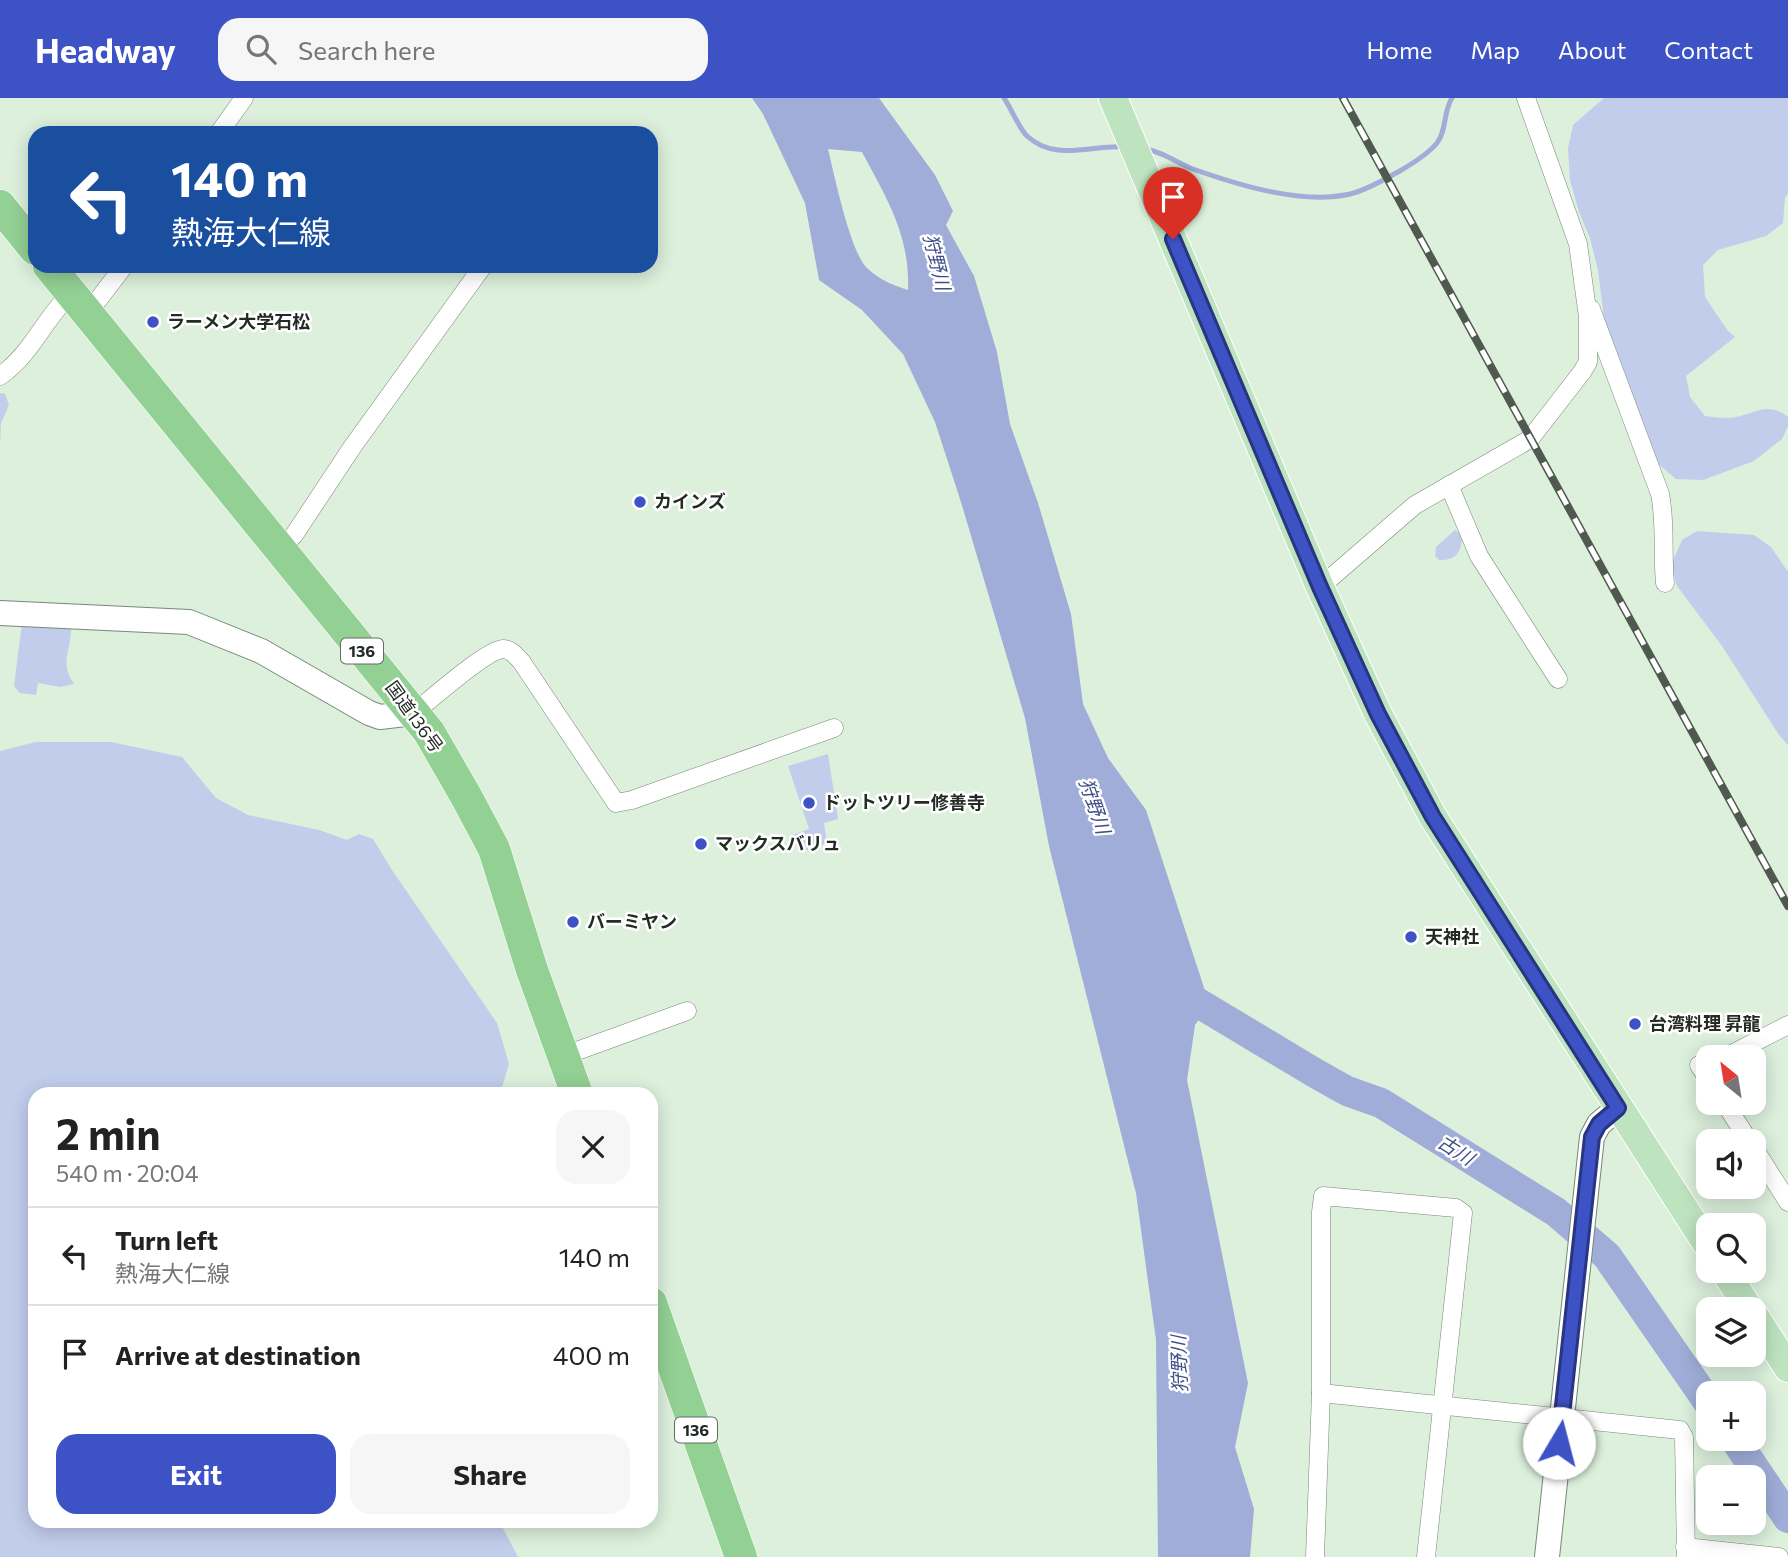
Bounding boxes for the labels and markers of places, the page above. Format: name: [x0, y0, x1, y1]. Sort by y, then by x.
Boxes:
pin: [1143, 167, 1203, 239]
place label: ラーメン大学石松: [167, 310, 310, 332]
marker: ラーメン大学石松: [145, 314, 161, 330]
place label: カインズ: [654, 490, 726, 512]
marker: カインズ: [632, 494, 648, 510]
place label: ドットツリー修善寺: [823, 791, 985, 813]
marker: ドットツリー修善寺: [801, 795, 817, 811]
place label: マックスバリュ: [715, 832, 840, 854]
marker: マックスバリュ: [693, 836, 709, 852]
place label: バーミヤン: [587, 910, 677, 932]
marker: バーミヤン: [565, 914, 581, 930]
place label: 天神社: [1425, 925, 1479, 947]
marker: 天神社: [1403, 929, 1419, 945]
place label: 台湾料理 昇龍: [1649, 1012, 1760, 1034]
marker: 台湾料理 昇龍: [1627, 1016, 1643, 1032]

